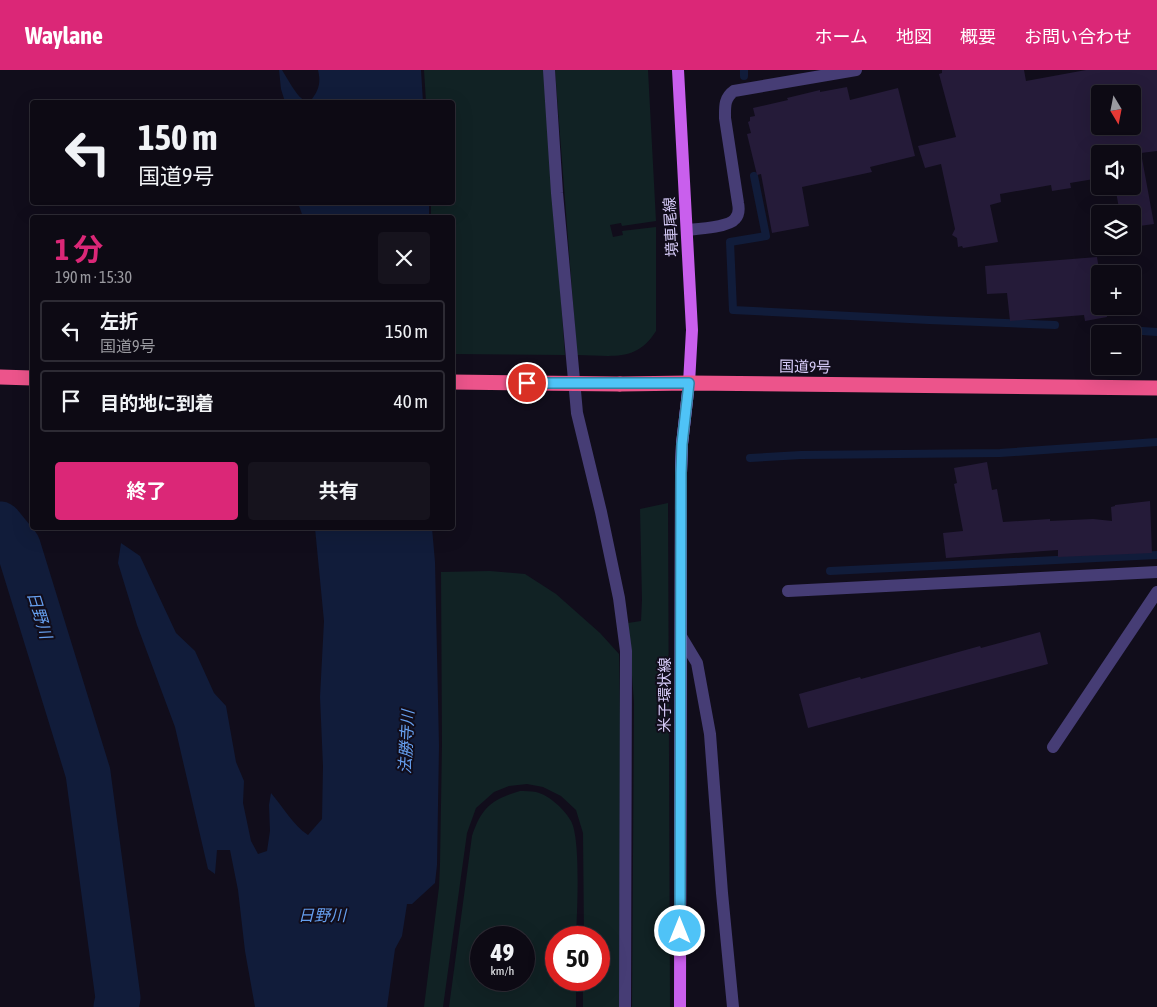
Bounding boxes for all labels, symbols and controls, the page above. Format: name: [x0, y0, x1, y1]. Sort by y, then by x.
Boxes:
text: Waylane: [25, 22, 103, 49]
text: ホーム: [815, 26, 868, 47]
text: 地図: [896, 26, 932, 47]
text: 概要: [960, 26, 996, 47]
text: お問い合わせ: [1024, 26, 1132, 47]
north arrow: [1091, 85, 1141, 135]
map controls: [1091, 85, 1141, 375]
text: 150 m: [138, 117, 217, 157]
icon: left: [55, 120, 120, 185]
button: sound: [1091, 145, 1141, 195]
text: 国道9号: [138, 163, 214, 189]
street label: 境車尾線: [660, 197, 681, 257]
button: layers: [1091, 205, 1141, 255]
text: 1 分: [55, 232, 103, 266]
button: close: [378, 232, 430, 284]
button: +: [1091, 265, 1141, 315]
text: 190 m · 15:30: [55, 268, 132, 286]
text: 左折: [100, 310, 138, 332]
icon: left: [57, 317, 85, 345]
text: 150 m: [385, 320, 428, 342]
button: −: [1091, 325, 1141, 375]
text: 国道9号: [100, 337, 156, 355]
street label: 国道9号: [779, 358, 831, 375]
pin: [506, 362, 548, 404]
icon: arrive: [513, 369, 541, 397]
icon: arrive: [57, 387, 85, 415]
text: 40 m: [394, 390, 428, 412]
text: 目的地に到着: [100, 392, 214, 414]
button: 終了: [55, 462, 238, 520]
button: 共有: [248, 462, 430, 520]
water label: 日野川: [24, 589, 56, 642]
street label: 米子環状線: [656, 657, 673, 733]
water label: 法勝寺川: [395, 708, 417, 774]
position arrow: [653, 904, 705, 956]
water label: 日野川: [298, 906, 348, 924]
speed limit sign: 50: [545, 926, 610, 991]
text: 49: [491, 938, 514, 966]
text: km/h: [491, 964, 514, 978]

